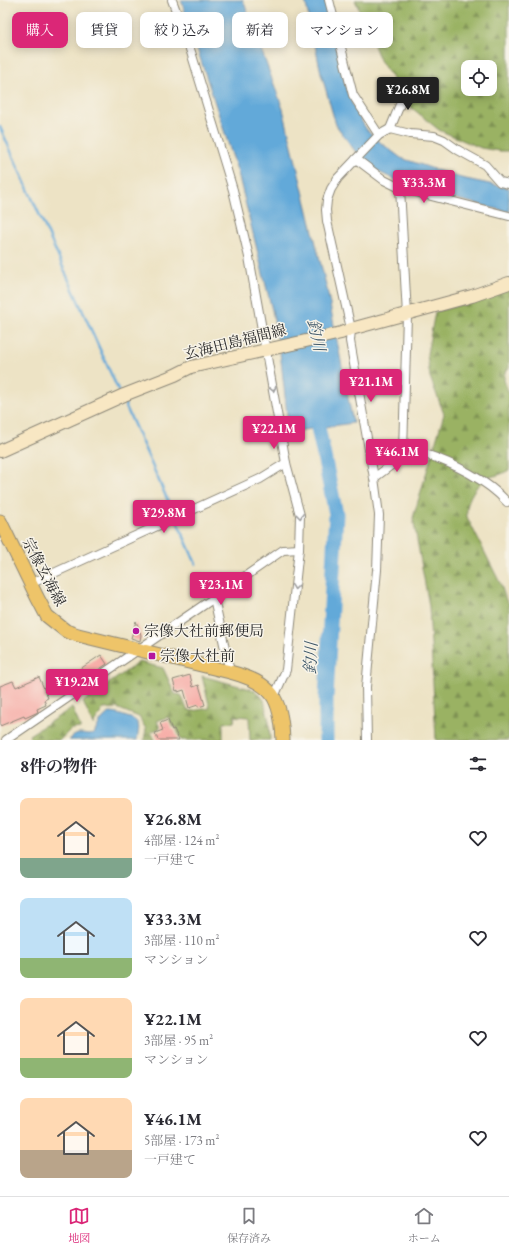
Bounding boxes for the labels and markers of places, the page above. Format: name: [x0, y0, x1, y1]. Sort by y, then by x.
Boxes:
pin: ¥26.8M: [375, 77, 441, 111]
pin: ¥33.3M: [391, 170, 457, 204]
pin: ¥21.1M: [338, 369, 404, 403]
pin: ¥22.1M: [241, 416, 307, 450]
pin: ¥46.1M: [364, 439, 430, 473]
pin: ¥29.8M: [131, 500, 197, 534]
pin: ¥23.1M: [188, 572, 254, 606]
place label: 宗像大社前郵便局: [144, 621, 264, 640]
marker: 宗像大社前郵便局: [131, 626, 141, 636]
place label: 宗像大社前: [160, 646, 235, 665]
marker: 宗像大社前: [147, 651, 157, 661]
pin: ¥19.2M: [44, 669, 110, 703]

